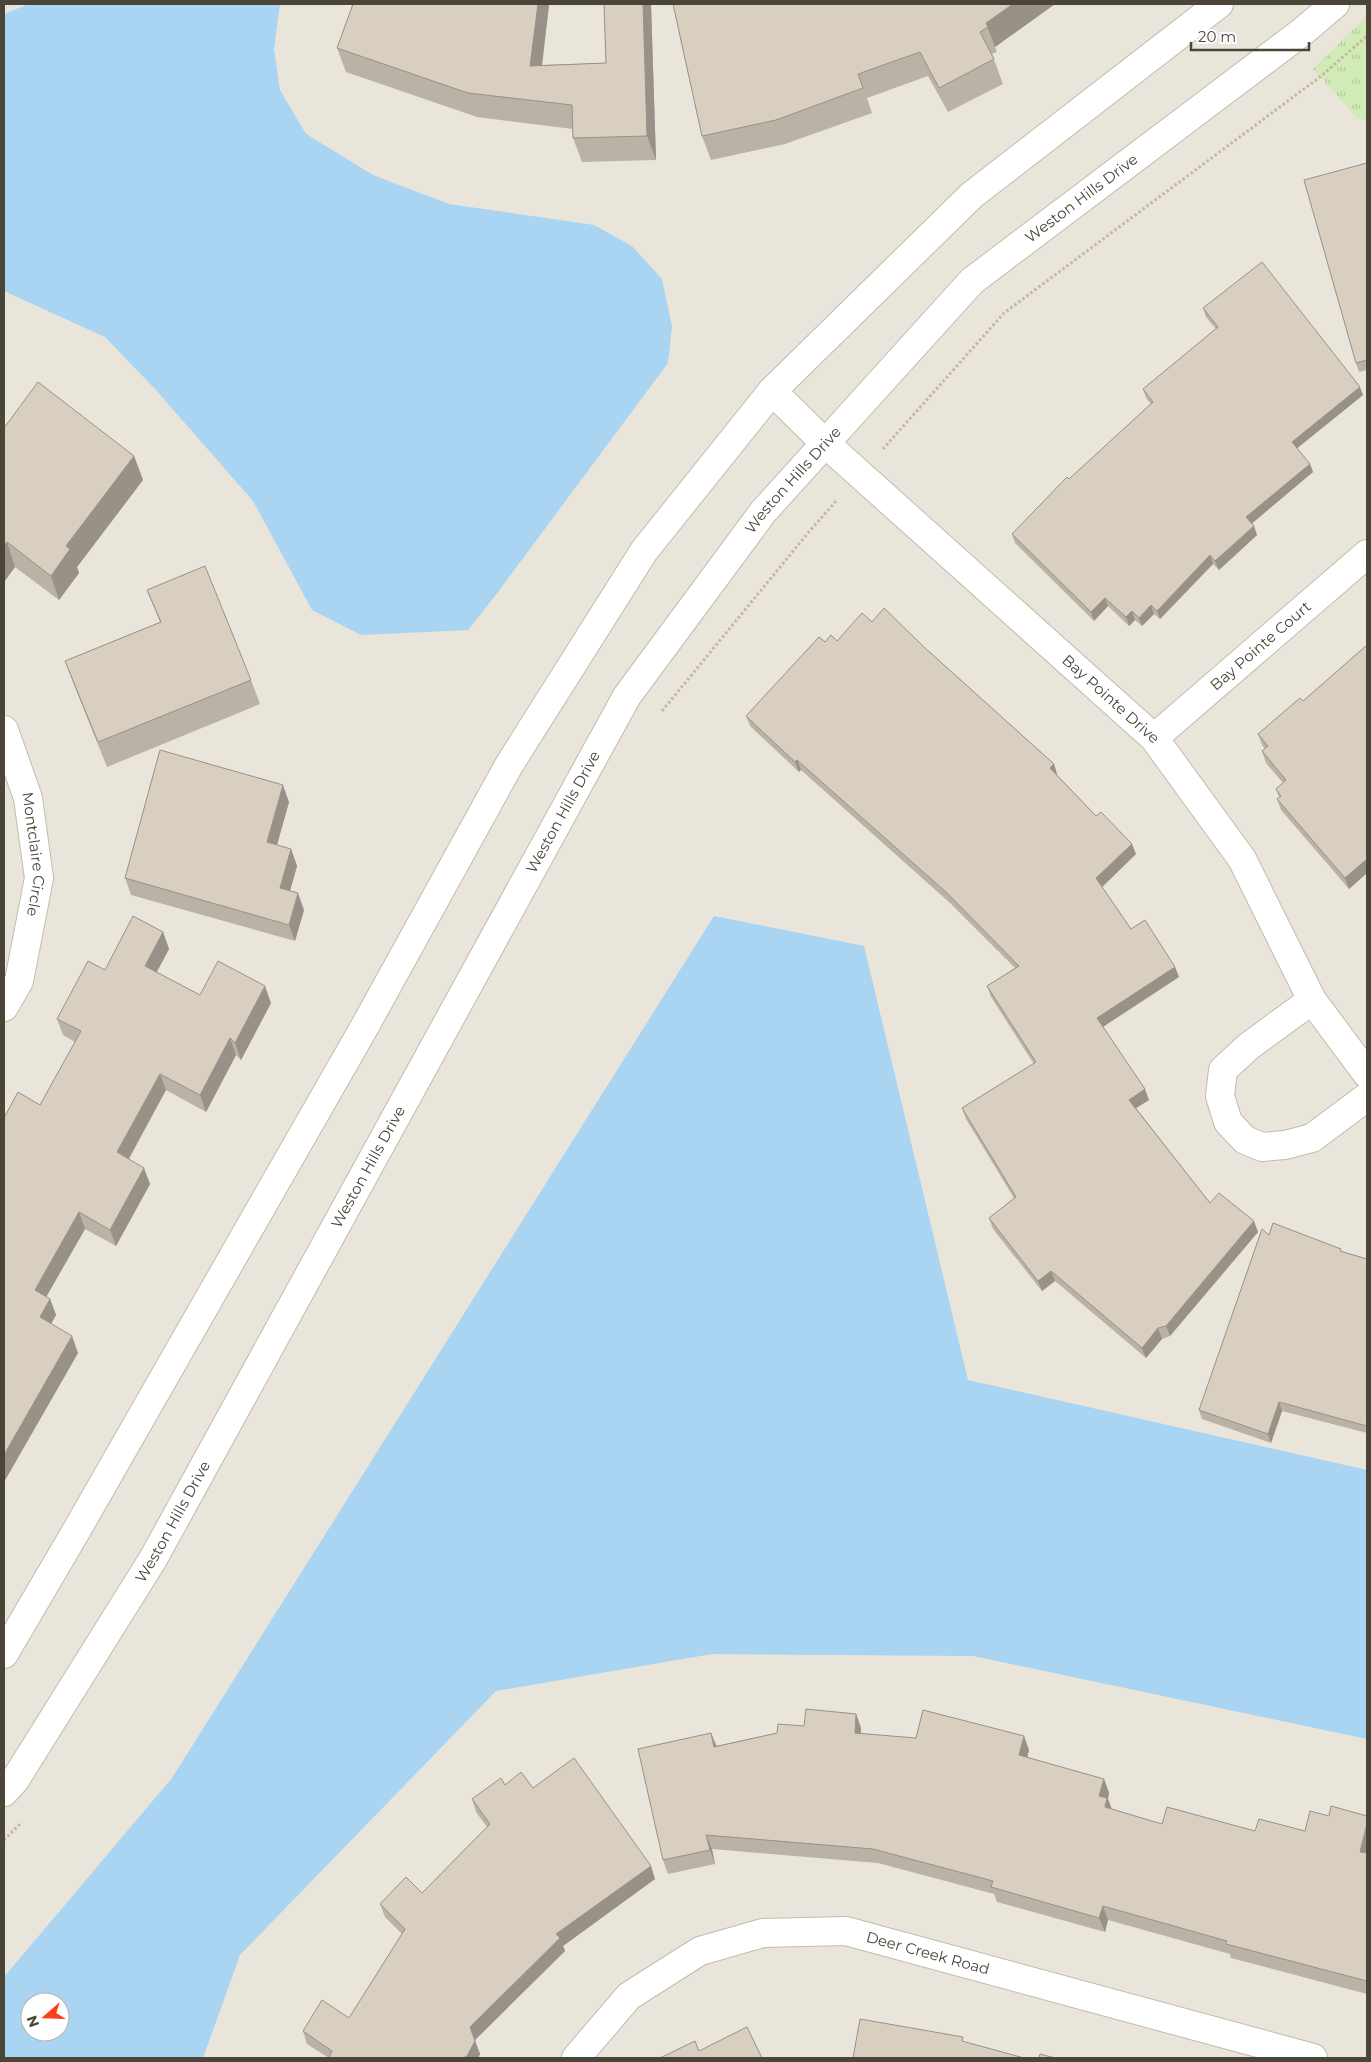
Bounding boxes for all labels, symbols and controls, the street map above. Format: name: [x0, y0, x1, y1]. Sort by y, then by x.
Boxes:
scale bar: [1191, 20, 1308, 52]
text: 20 m: [1198, 27, 1236, 46]
street label: Weston Hills Drive: [1021, 149, 1141, 247]
street label: Weston Hills Drive: [740, 422, 845, 537]
street label: Bay Pointe Court: [1206, 597, 1315, 694]
street label: Bay Pointe Drive: [1058, 650, 1164, 747]
street label: Weston Hills Drive: [522, 747, 604, 876]
street label: Montclaire Circle: [18, 791, 49, 918]
street label: Weston Hills Drive: [327, 1102, 409, 1231]
street label: Weston Hills Drive: [131, 1457, 214, 1586]
street label: Deer Creek Road: [864, 1927, 992, 1979]
north arrow: [20, 1992, 70, 2042]
text: N: [22, 2013, 43, 2030]

